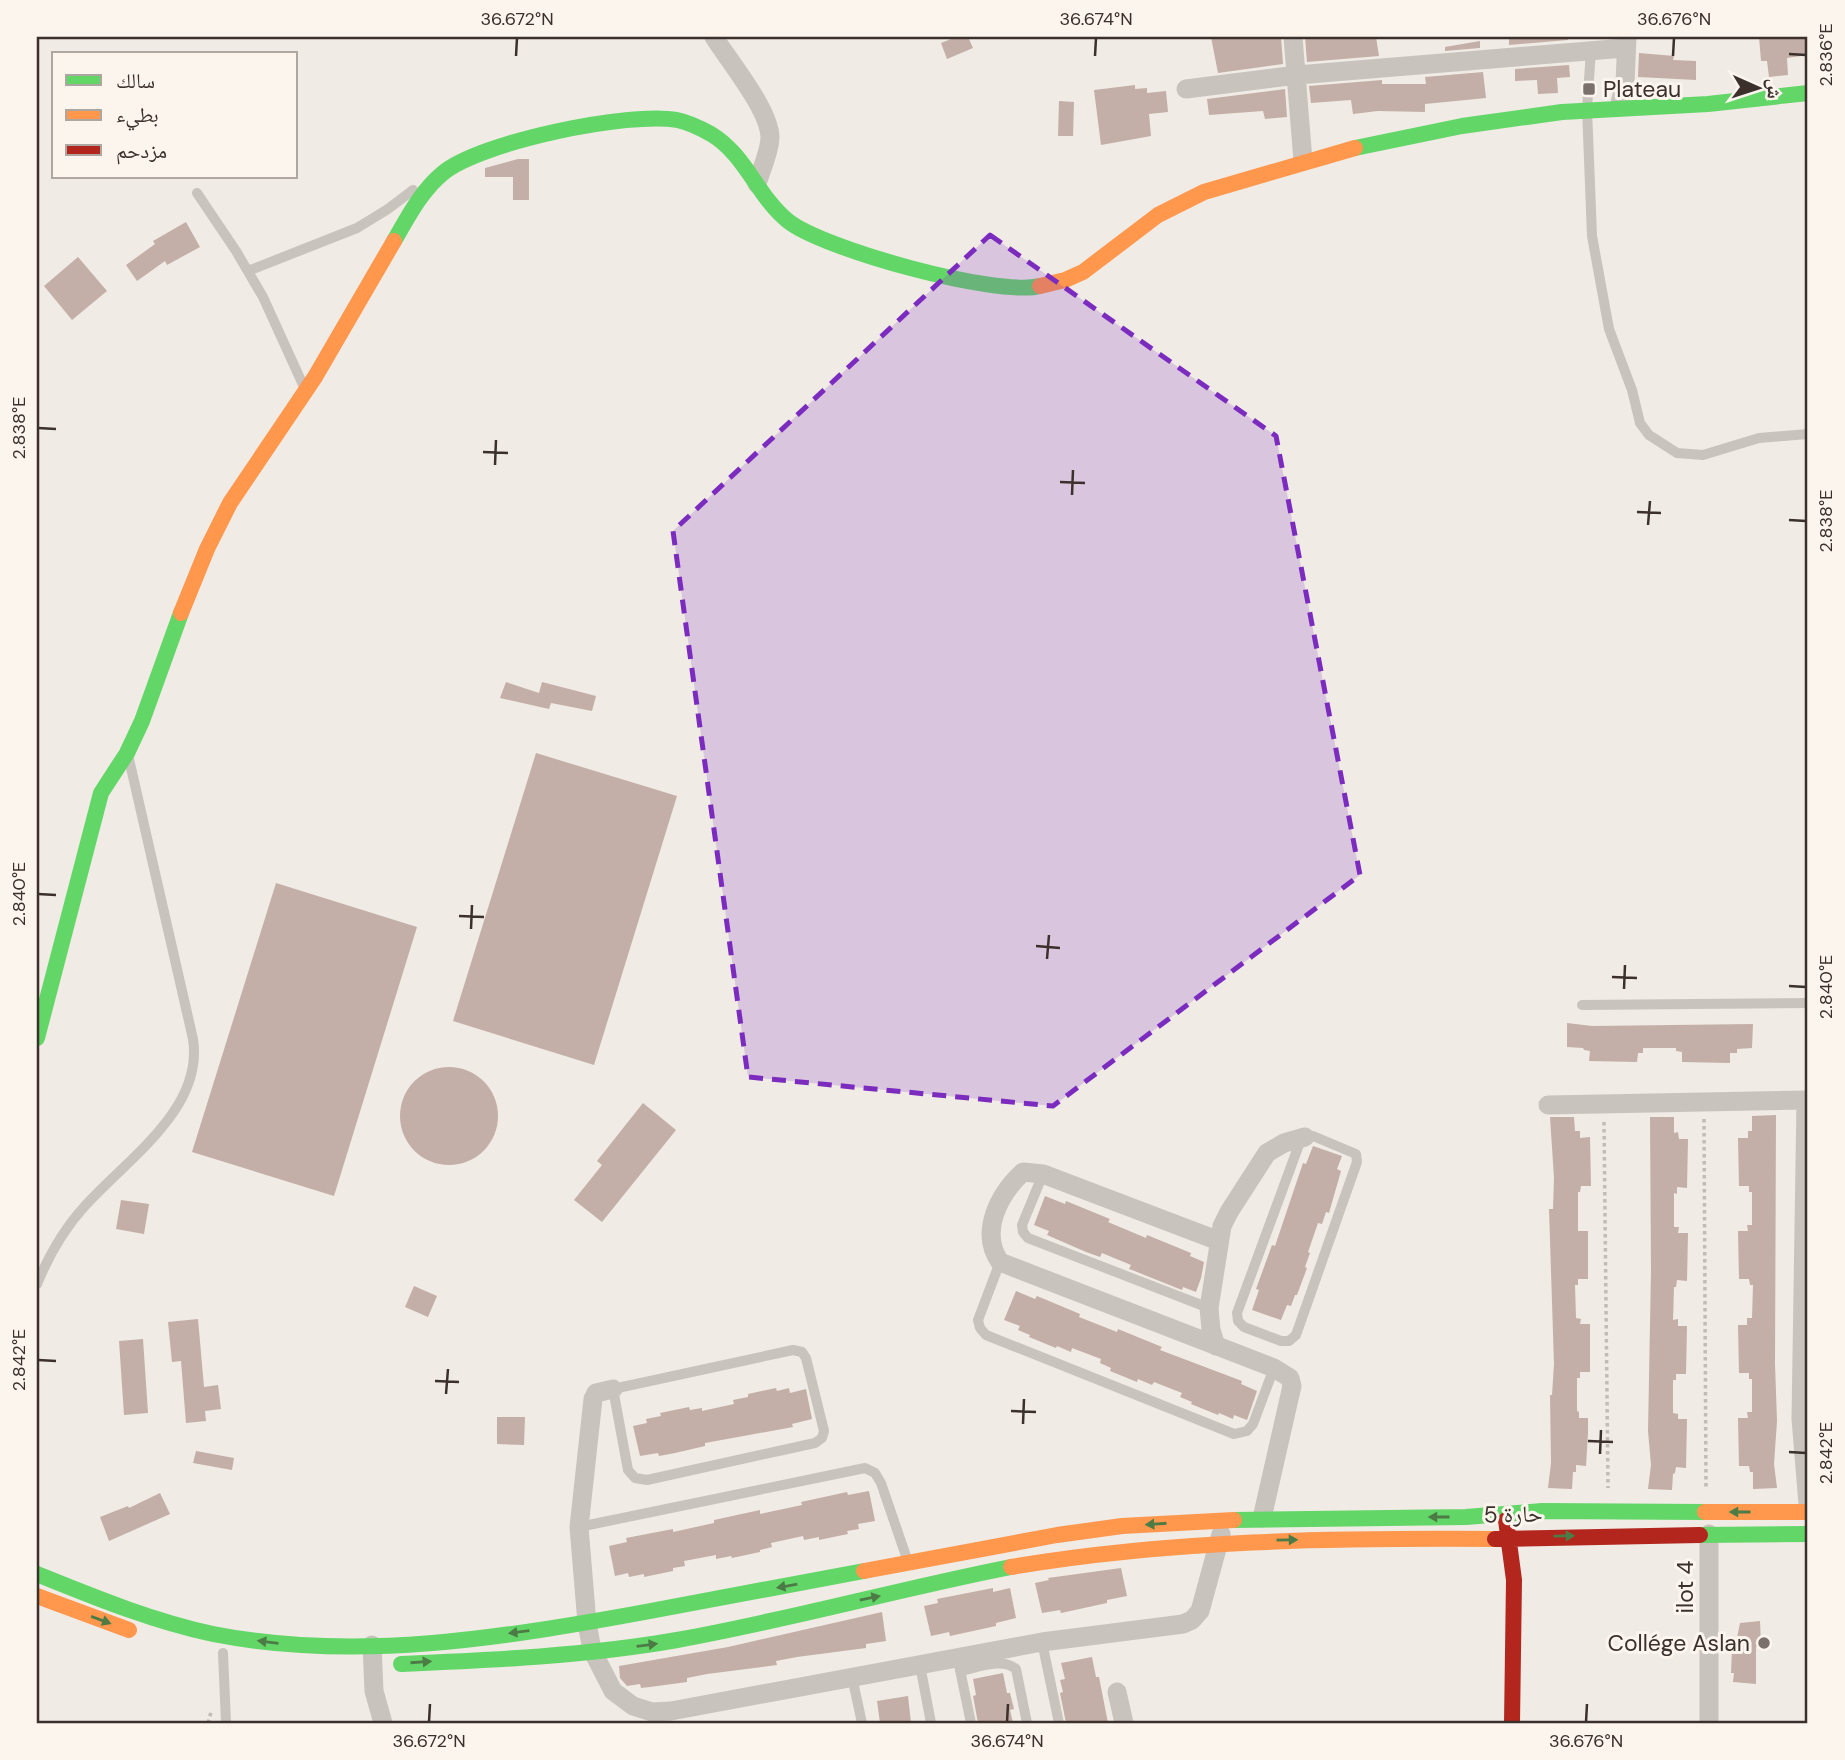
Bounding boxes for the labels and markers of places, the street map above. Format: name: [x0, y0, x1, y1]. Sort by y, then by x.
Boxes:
place label: Plateau: [1603, 74, 1681, 104]
marker: Plateau: [1581, 81, 1597, 97]
place label: Collége Aslan: [1607, 1628, 1750, 1658]
marker: Collége Aslan: [1756, 1635, 1772, 1651]

